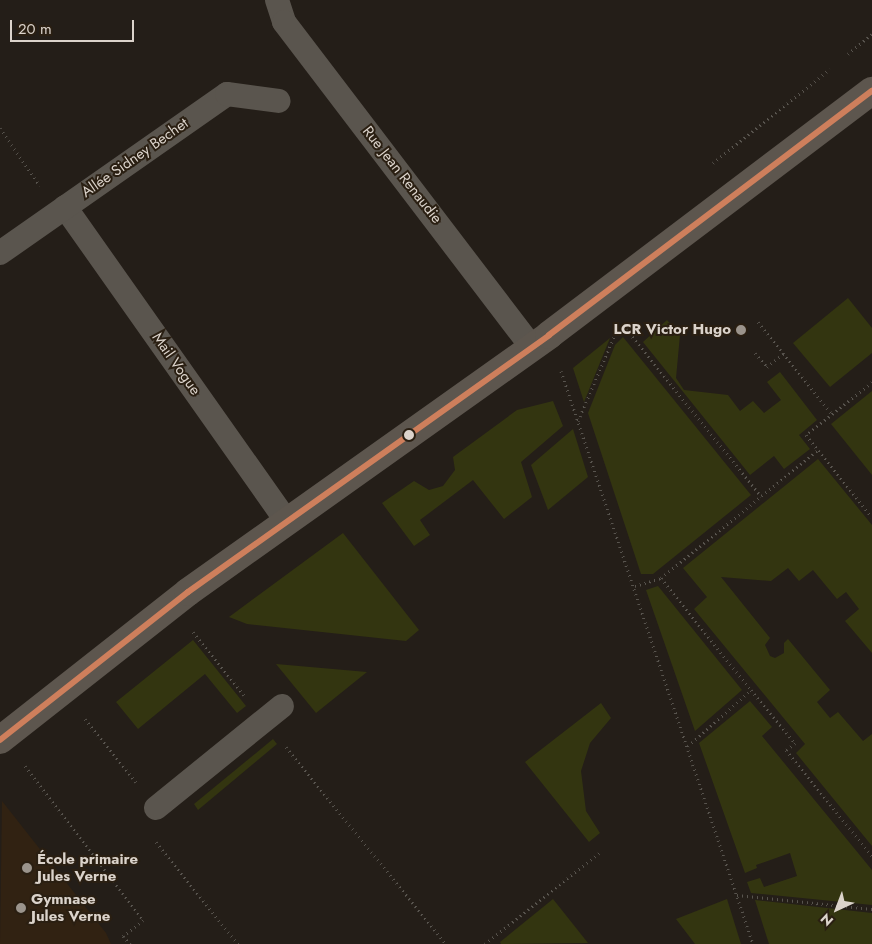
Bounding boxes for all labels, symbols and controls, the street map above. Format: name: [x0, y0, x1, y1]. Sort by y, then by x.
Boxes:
scale bar: [12, 10, 136, 42]
text: 20 m: [18, 18, 52, 40]
street label: Allée Sidney Bechet: [78, 114, 192, 202]
street label: Rue Jean Renaudie: [358, 123, 446, 227]
place label: LCR Victor Hugo: [614, 321, 731, 339]
marker: LCR Victor Hugo: [735, 324, 747, 336]
street label: Mail Vogue: [148, 329, 204, 399]
unlabelled marker: [404, 430, 414, 440]
place label: École primaire Jules Verne: [37, 850, 138, 885]
marker: École primaire Jules Verne: [21, 862, 33, 874]
north arrow: [812, 884, 862, 934]
place label: Gymnase Jules Verne: [31, 890, 110, 925]
marker: Gymnase Jules Verne: [15, 902, 27, 914]
text: N: [816, 909, 838, 931]

